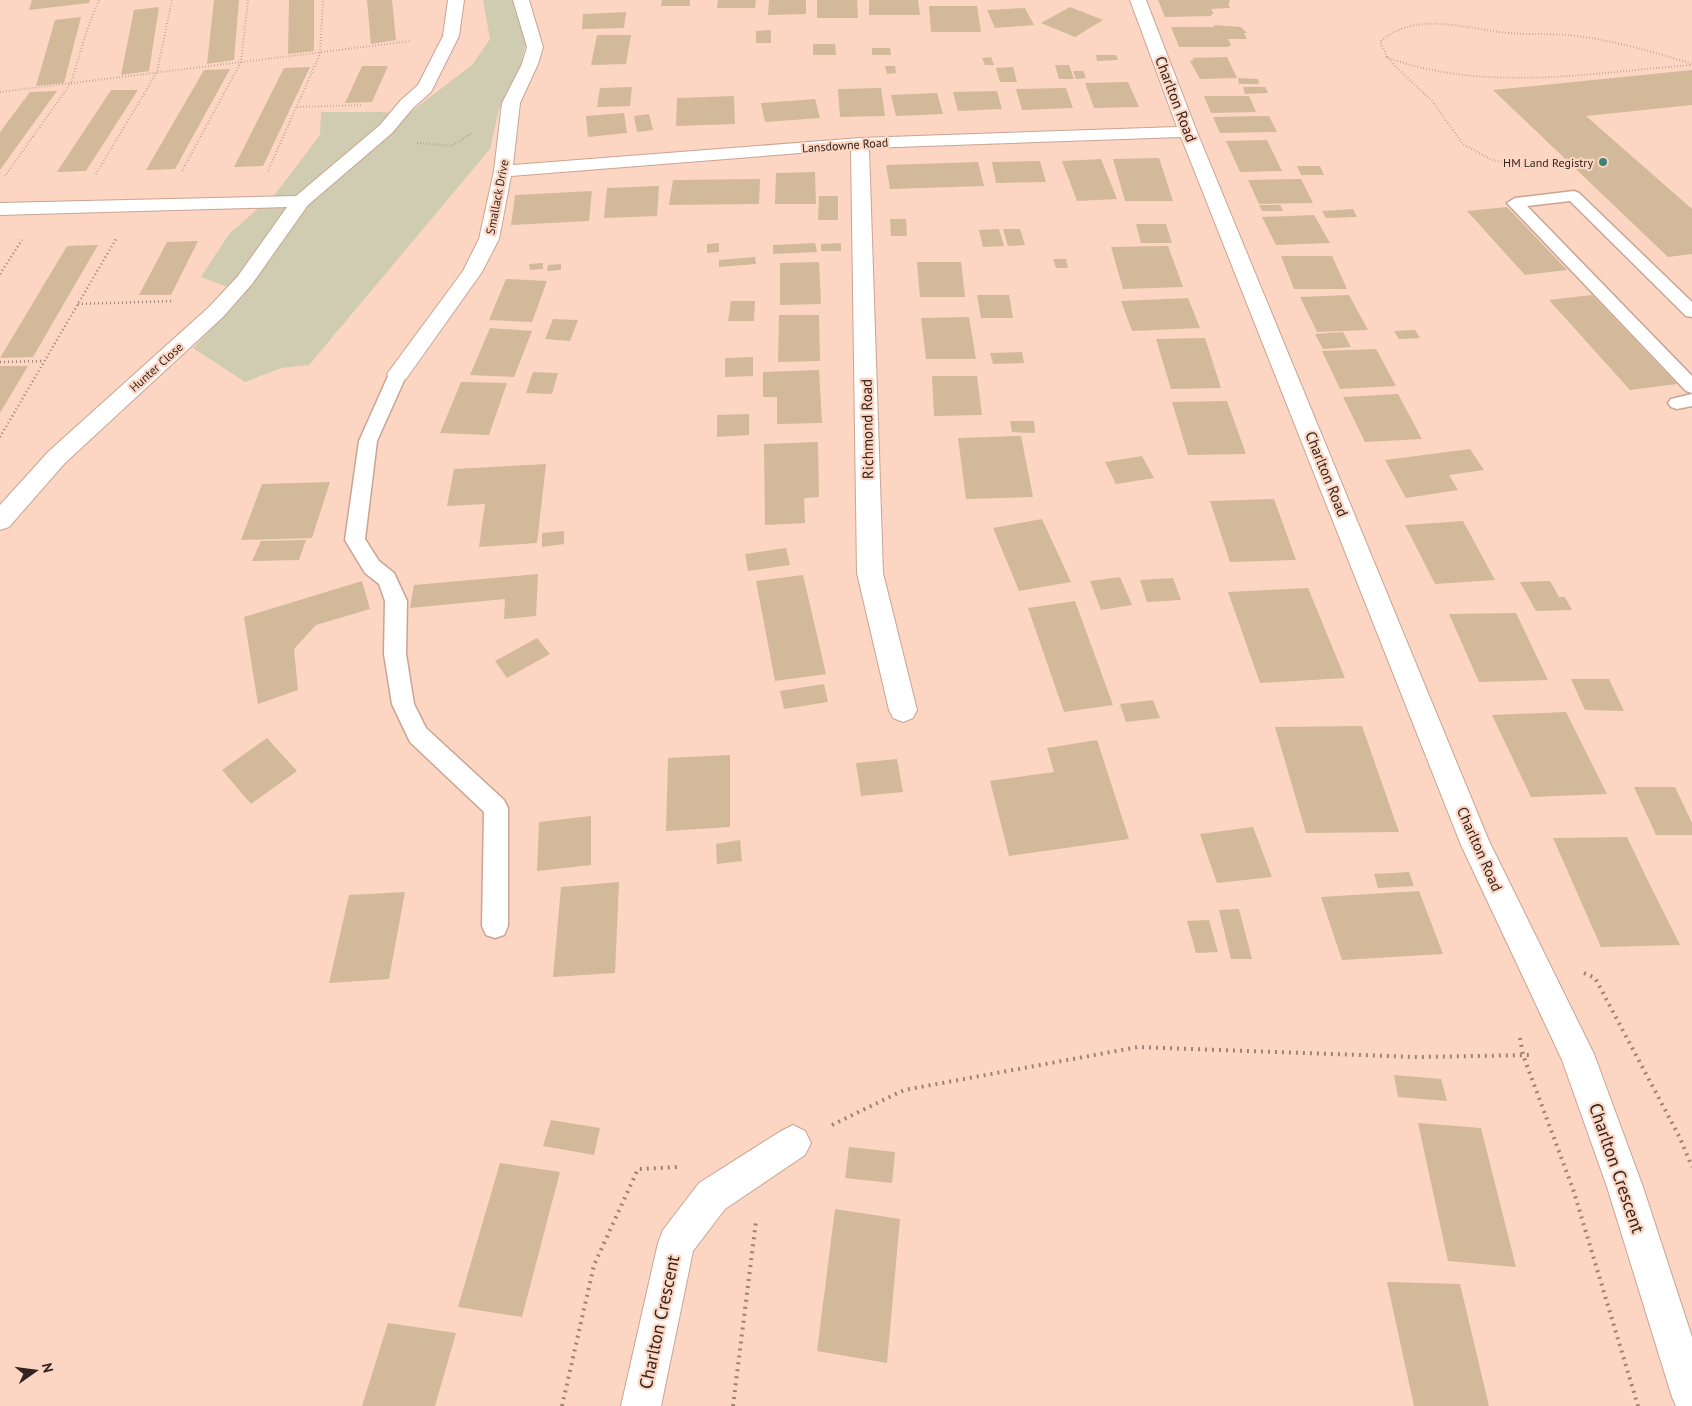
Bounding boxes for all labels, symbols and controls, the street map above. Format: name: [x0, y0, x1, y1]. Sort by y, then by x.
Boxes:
street label: Charlton Road: [1151, 53, 1201, 145]
street label: Lansdowne Road: [801, 135, 889, 155]
place label: HM Land Registry: [1503, 155, 1593, 170]
marker: HM Land Registry: [1597, 156, 1609, 168]
street label: Smallack Drive: [482, 158, 512, 236]
street label: Hunter Close: [126, 339, 186, 395]
street label: Richmond Road: [857, 379, 877, 479]
street label: Charlton Road: [1301, 428, 1353, 520]
street label: Charlton Road: [1453, 804, 1507, 894]
street label: Charlton Crescent: [1584, 1100, 1650, 1236]
street label: Charlton Crescent: [634, 1253, 684, 1391]
north arrow: [10, 1346, 60, 1396]
text: N: [38, 1361, 57, 1374]

